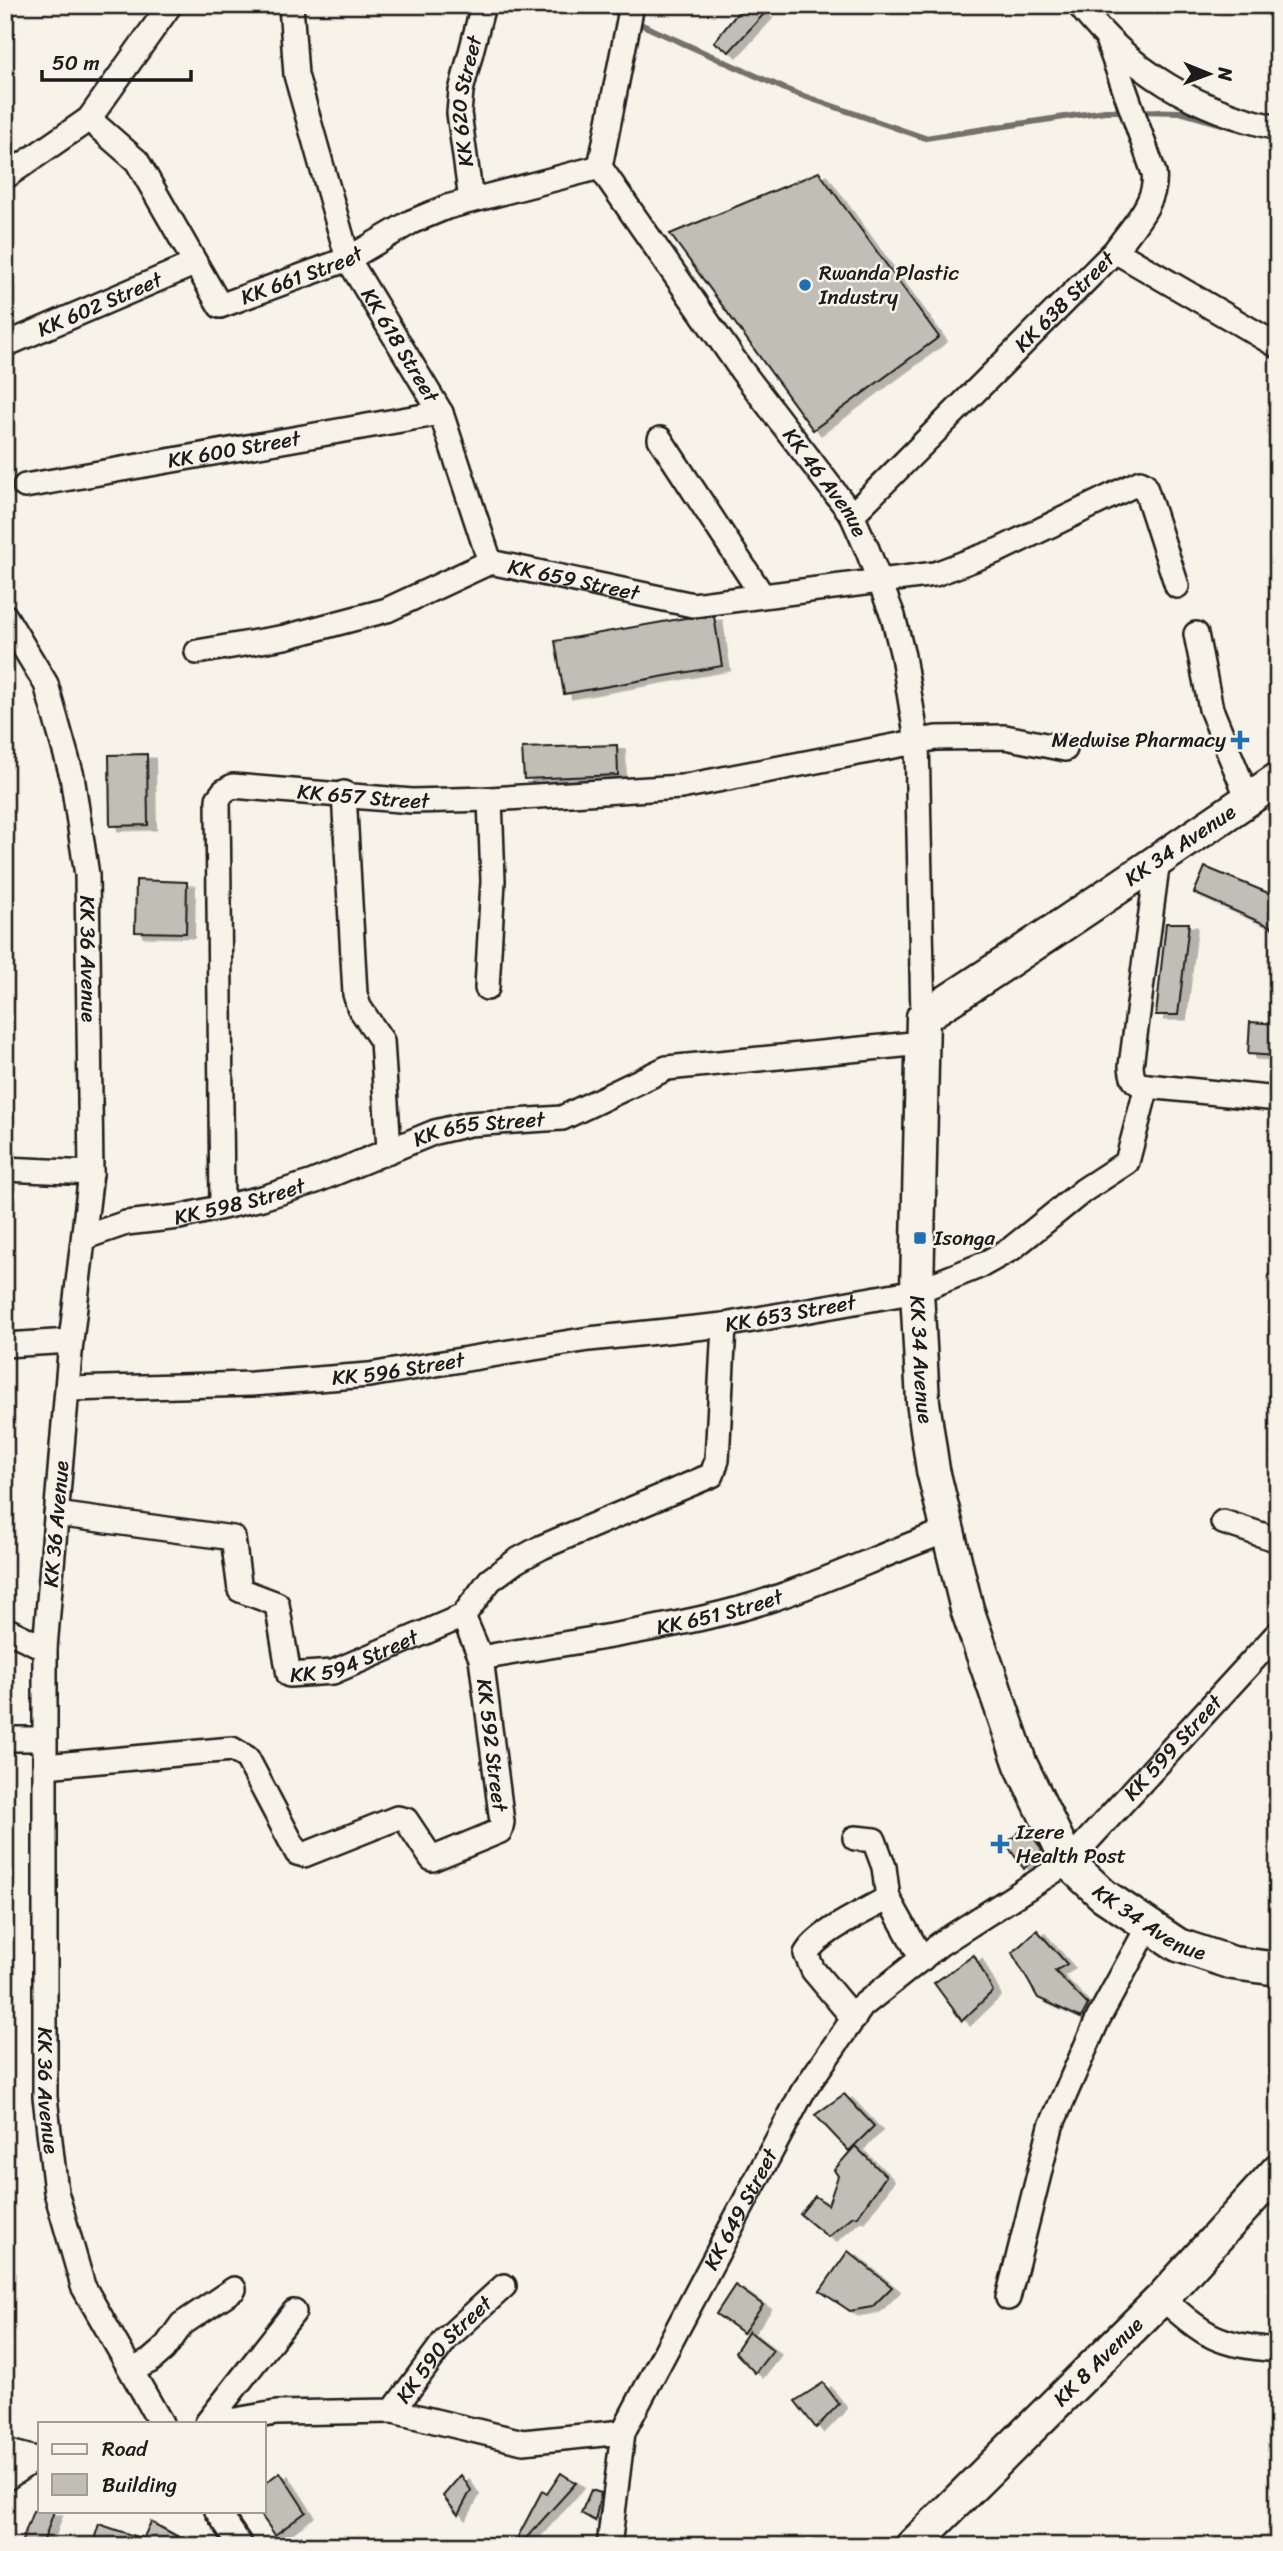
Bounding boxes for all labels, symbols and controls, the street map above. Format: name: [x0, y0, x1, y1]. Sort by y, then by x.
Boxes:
street label: KK 620 Street: [440, 30, 494, 169]
scale bar: [42, 38, 191, 82]
north arrow: [1174, 38, 1244, 108]
text: 50 m: [52, 44, 100, 82]
text: N: [1209, 66, 1242, 82]
street label: KK 661 Street: [235, 234, 372, 316]
street label: KK 638 Street: [1004, 241, 1125, 362]
place label: Rwanda Plastic Industry: [818, 254, 959, 316]
street label: KK 602 Street: [31, 260, 170, 348]
marker: Rwanda Plastic Industry: [797, 277, 813, 293]
street label: KK 618 Street: [350, 280, 450, 412]
street label: KK 600 Street: [164, 419, 305, 480]
street label: KK 46 Avenue: [772, 419, 878, 543]
street label: KK 659 Street: [505, 547, 644, 612]
place label: Medwise Pharmacy: [1052, 721, 1226, 759]
marker: Medwise Pharmacy: [1232, 732, 1248, 748]
street label: KK 657 Street: [296, 772, 431, 820]
street label: KK 34 Avenue: [1116, 793, 1244, 897]
street label: KK 36 Avenue: [68, 895, 108, 1023]
street label: KK 655 Street: [407, 1100, 547, 1158]
street label: KK 598 Street: [170, 1166, 311, 1237]
place label: Isonga: [933, 1219, 996, 1257]
marker: Isonga: [912, 1230, 928, 1246]
street label: KK 653 Street: [722, 1283, 860, 1343]
street label: KK 34 Avenue: [898, 1294, 945, 1426]
street label: KK 596 Street: [331, 1340, 469, 1397]
street label: KK 36 Avenue: [32, 1459, 80, 1589]
street label: KK 651 Street: [653, 1577, 790, 1646]
street label: KK 594 Street: [289, 1618, 426, 1694]
street label: KK 592 Street: [465, 1677, 519, 1815]
street label: KK 599 Street: [1113, 1684, 1233, 1810]
place label: Izere Health Post: [1015, 1813, 1126, 1875]
marker: Izere Health Post: [990, 1834, 1010, 1854]
street label: KK 34 Avenue: [1083, 1875, 1211, 1972]
street label: KK 36 Avenue: [26, 2027, 70, 2156]
street label: KK 649 Street: [693, 2140, 789, 2277]
street label: KK 590 Street: [385, 2285, 503, 2412]
street label: KK 8 Avenue: [1043, 2307, 1153, 2416]
legend: [38, 2422, 266, 2512]
text: Road: [102, 2430, 149, 2468]
text: Building: [102, 2466, 178, 2504]

